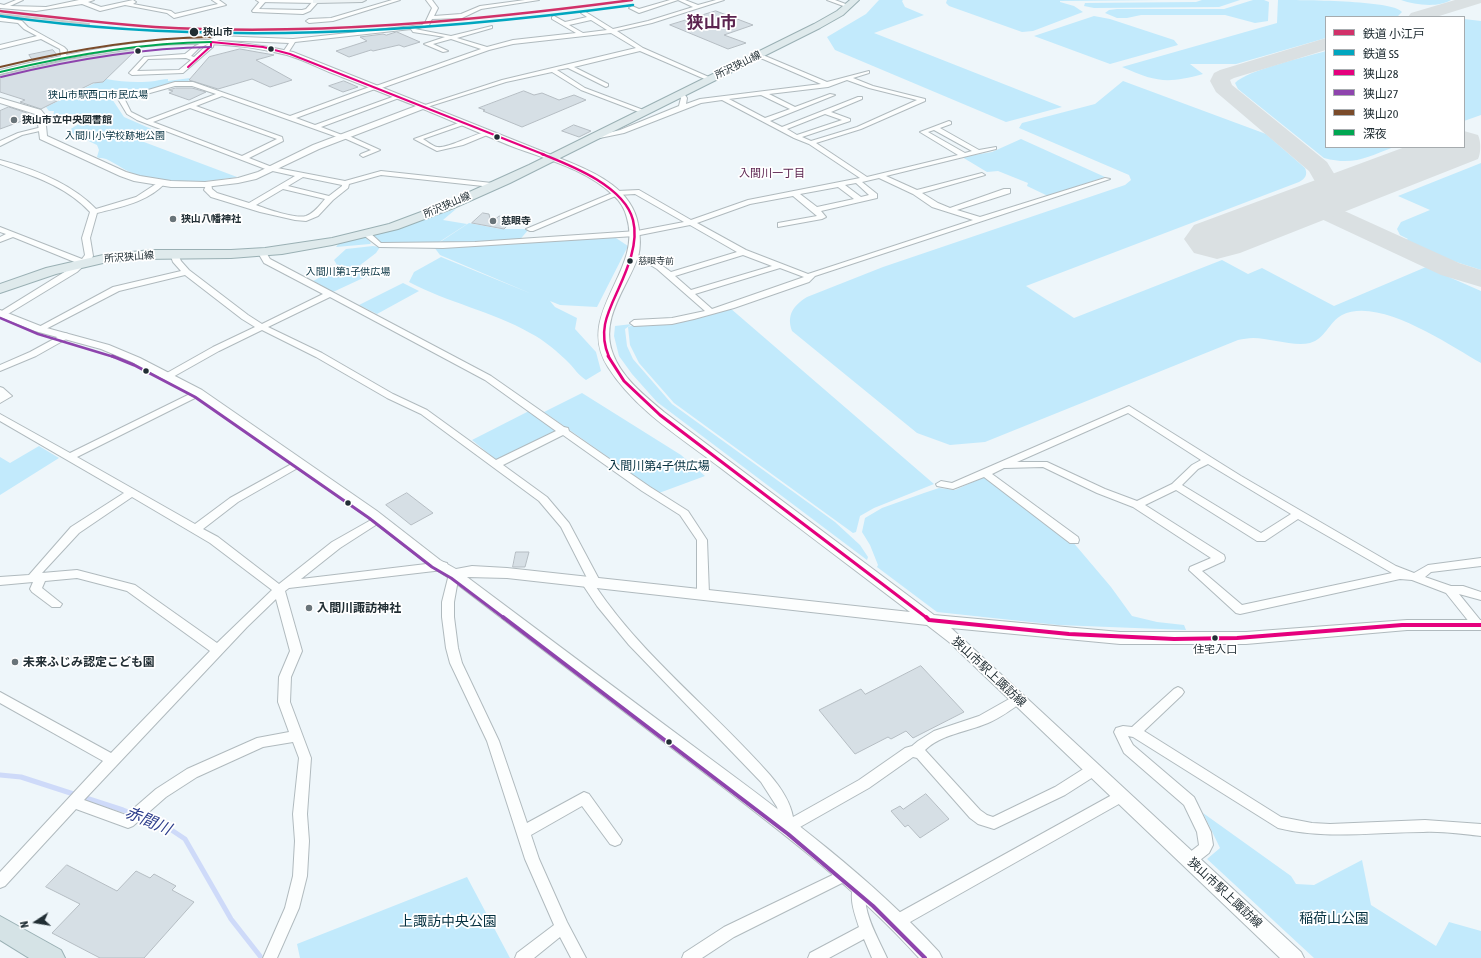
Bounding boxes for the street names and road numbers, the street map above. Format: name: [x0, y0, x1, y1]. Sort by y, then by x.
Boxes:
street label: 所沢狭山線: [713, 49, 763, 81]
street label: 所沢狭山線: [422, 190, 472, 220]
street label: 所沢狭山線: [104, 249, 154, 265]
street label: 狭山市駅上諏訪線: [949, 634, 1029, 710]
street label: 狭山市駅上諏訪線: [1185, 855, 1265, 931]

